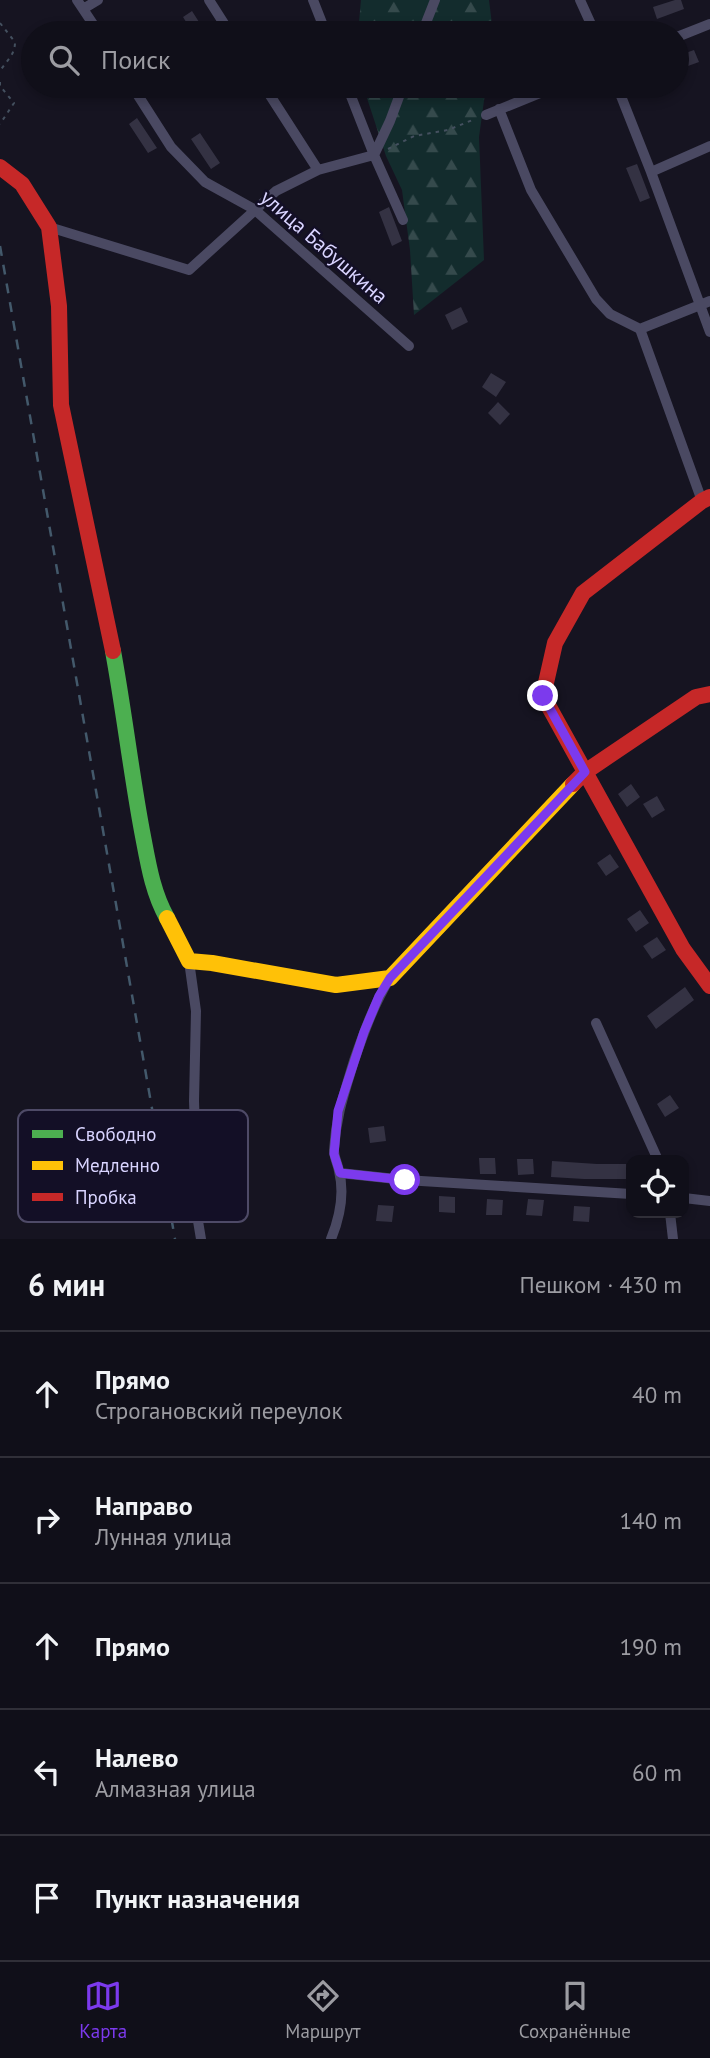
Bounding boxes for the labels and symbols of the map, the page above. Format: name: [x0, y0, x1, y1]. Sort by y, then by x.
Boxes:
street label: улица Бабушкина: [255, 184, 394, 309]
route end: [527, 680, 558, 711]
legend: [18, 1110, 248, 1222]
text: Свободно: [75, 1122, 157, 1146]
text: Медленно: [75, 1153, 160, 1177]
route start: [389, 1164, 420, 1195]
text: Пробка: [75, 1185, 137, 1209]

